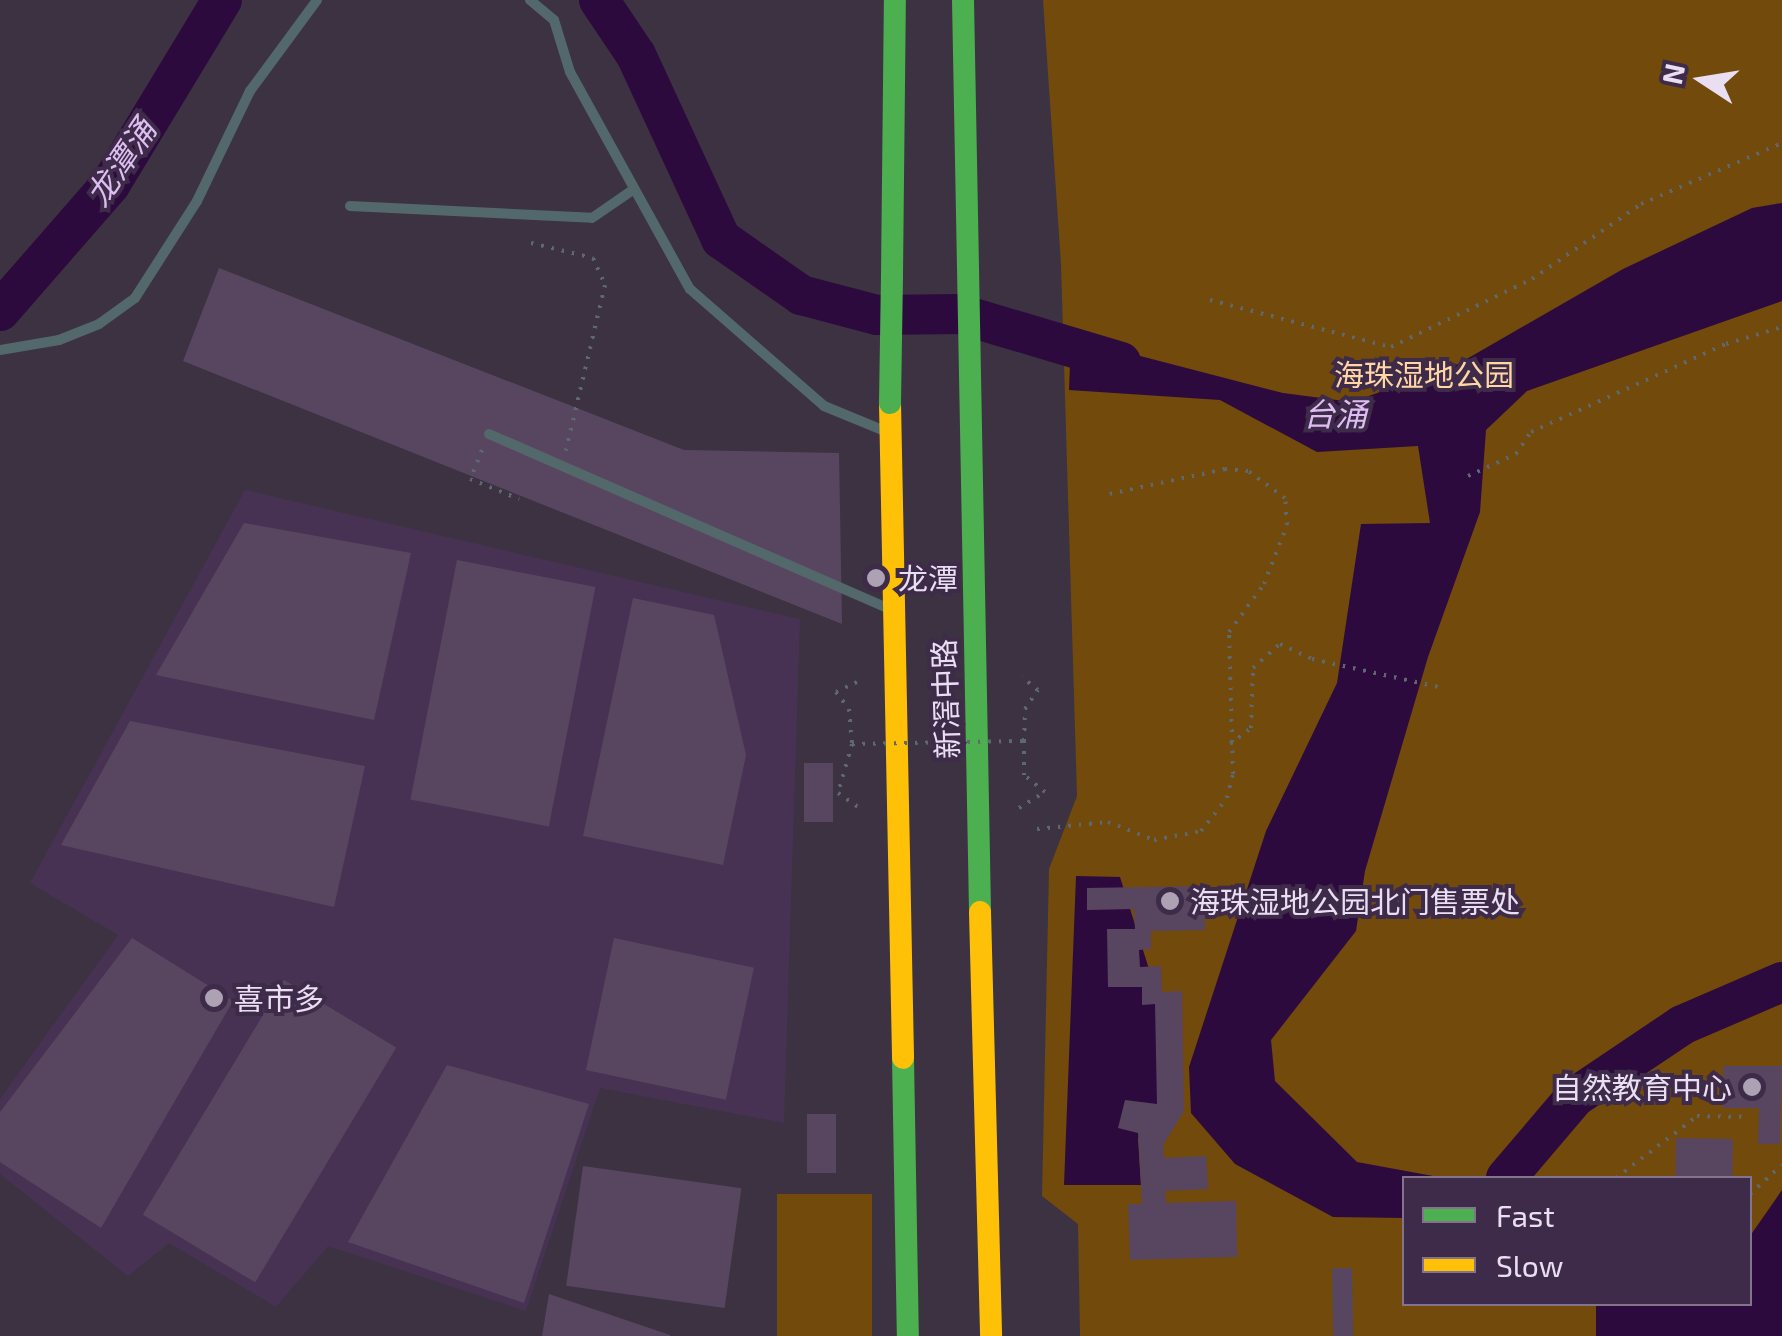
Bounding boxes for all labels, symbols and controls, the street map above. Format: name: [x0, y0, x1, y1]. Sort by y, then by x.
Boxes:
north arrow: [1652, 30, 1752, 130]
text: N: [1654, 60, 1691, 87]
water label: 龙潭涌: [77, 111, 163, 213]
park label: 海珠湿地公园: [1334, 356, 1514, 392]
water label: 台涌: [1303, 394, 1367, 432]
place label: 龙潭: [898, 560, 958, 596]
marker: 龙潭: [863, 565, 889, 591]
street label: 新滘中路: [925, 638, 965, 760]
place label: 海珠湿地公园北门售票处: [1190, 883, 1520, 919]
marker: 海珠湿地公园北门售票处: [1159, 890, 1181, 912]
place label: 喜市多: [234, 980, 324, 1016]
marker: 喜市多: [203, 987, 225, 1009]
place label: 自然教育中心: [1552, 1069, 1732, 1105]
marker: 自然教育中心: [1741, 1076, 1763, 1098]
legend: [1402, 1176, 1752, 1306]
text: Fast: [1496, 1197, 1555, 1233]
text: Slow: [1496, 1247, 1563, 1283]

